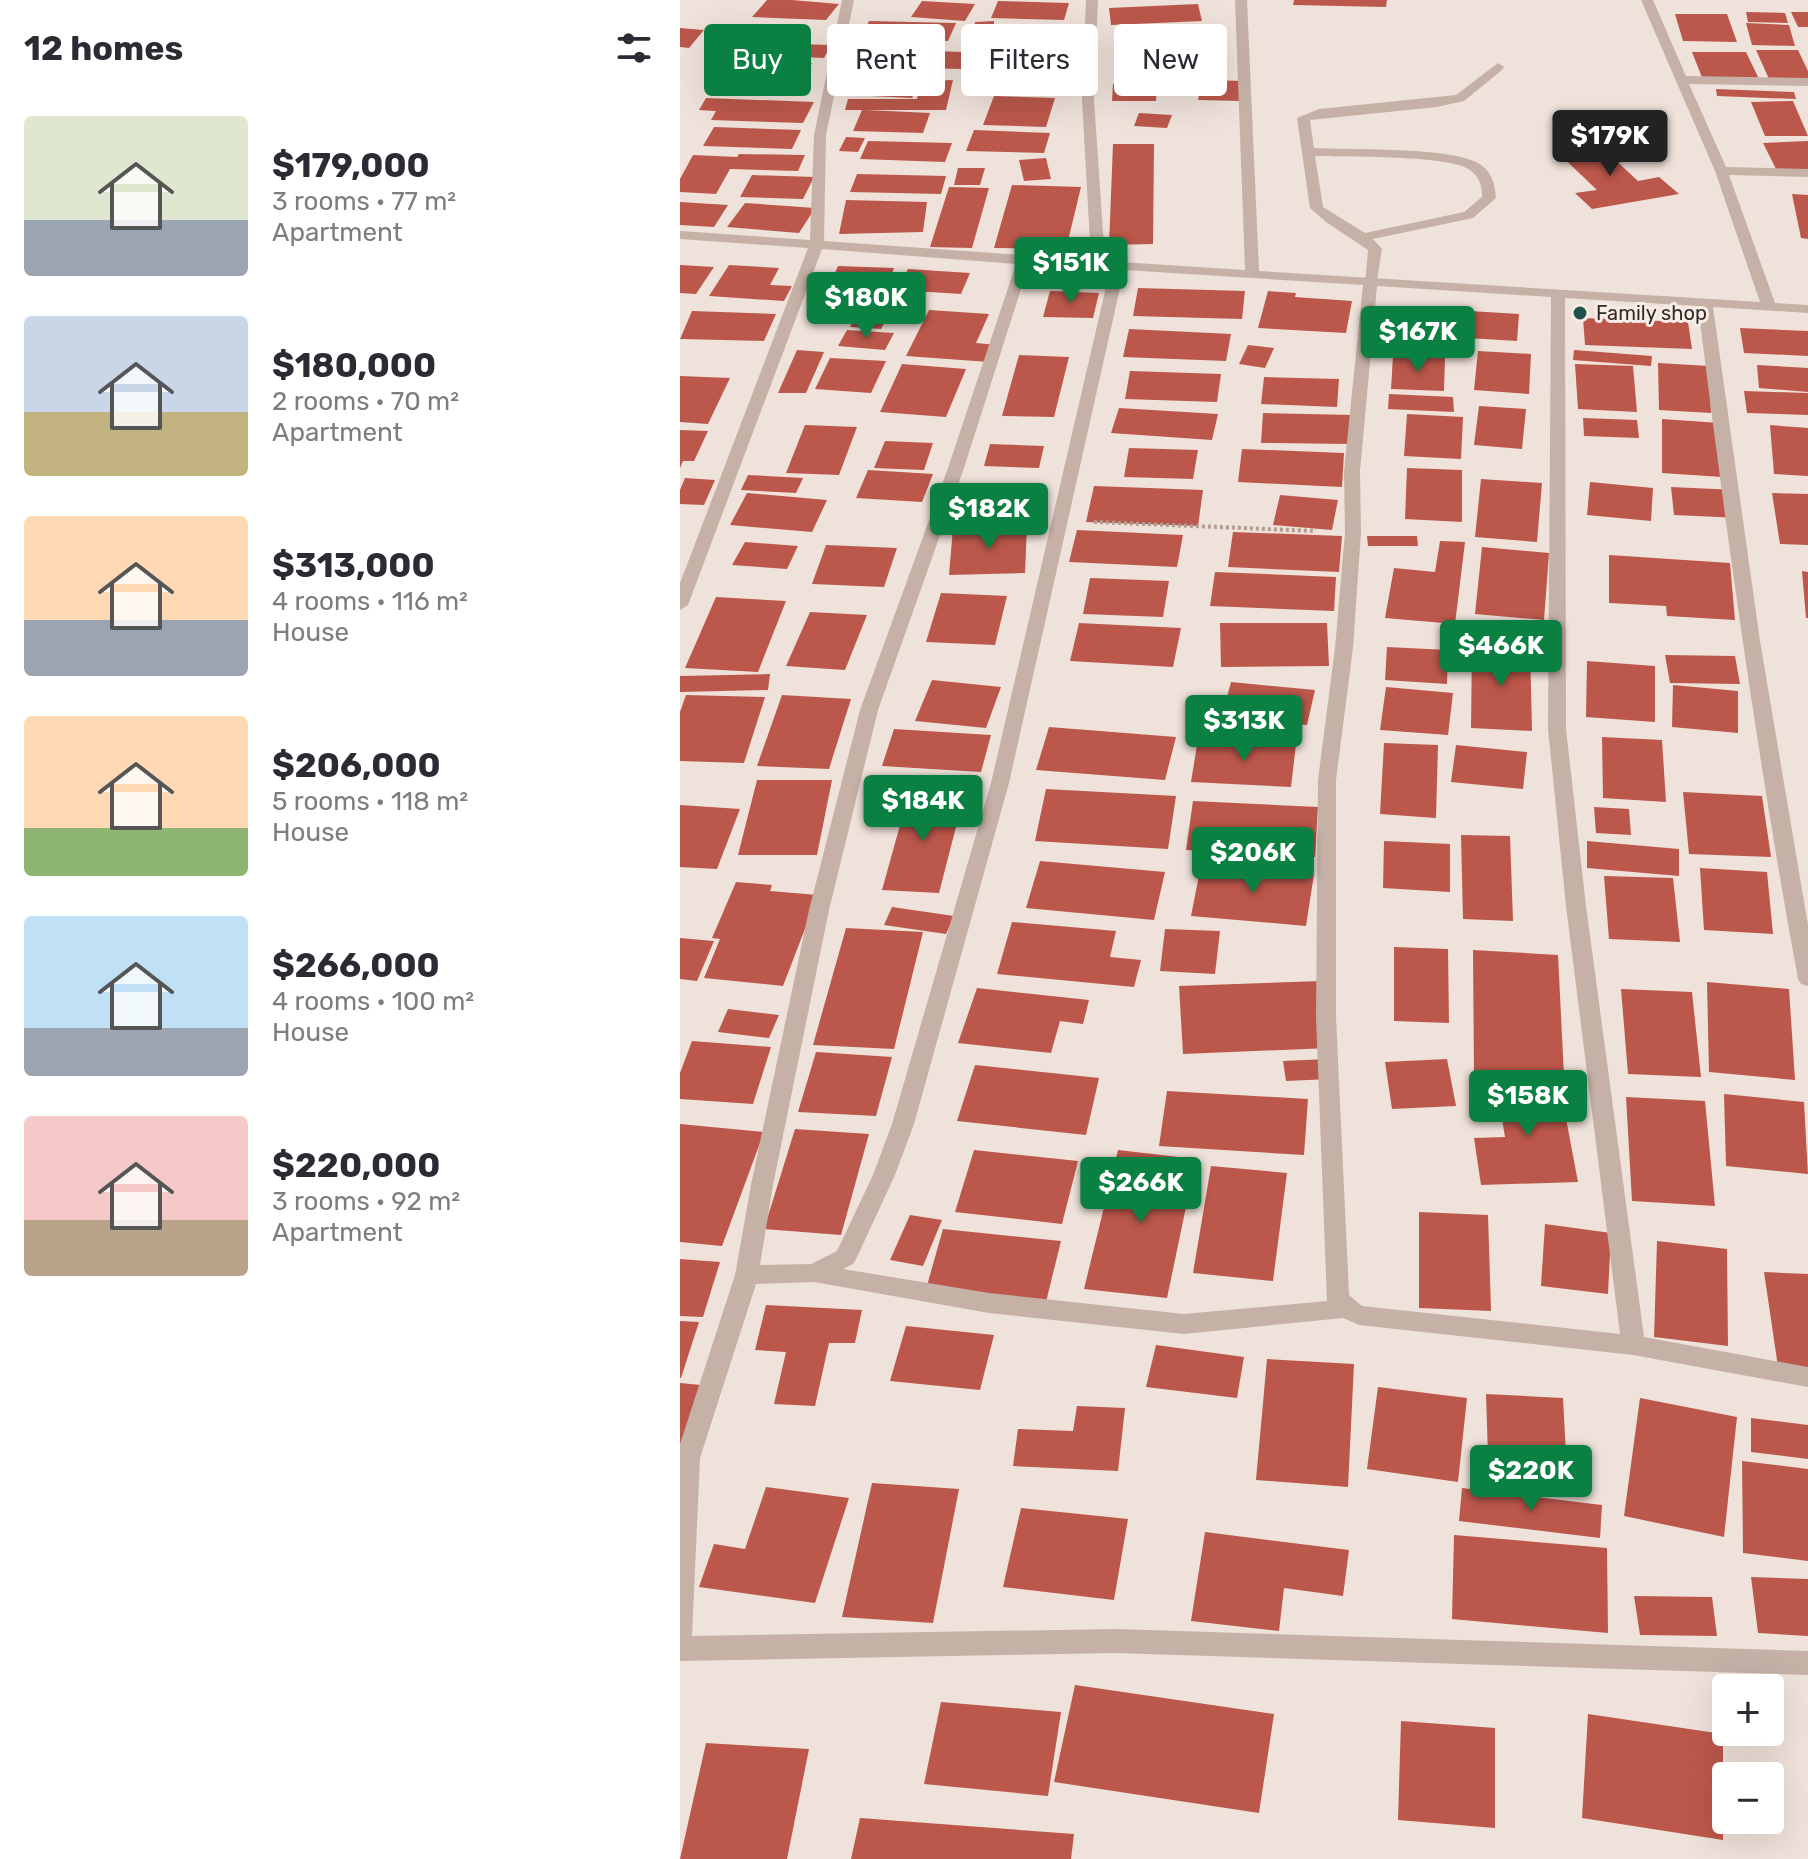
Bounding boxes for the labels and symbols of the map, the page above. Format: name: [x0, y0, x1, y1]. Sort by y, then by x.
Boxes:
pin: $179K: [1554, 110, 1666, 178]
pin: $151K: [1015, 237, 1127, 305]
pin: $180K: [810, 272, 922, 340]
place label: Family shop: [1596, 301, 1707, 325]
marker: Family shop: [1571, 304, 1589, 322]
pin: $167K: [1362, 306, 1474, 374]
pin: $182K: [933, 483, 1045, 551]
pin: $466K: [1445, 620, 1557, 688]
pin: $313K: [1188, 695, 1300, 763]
pin: $184K: [867, 775, 979, 843]
pin: $206K: [1197, 827, 1309, 895]
pin: $158K: [1472, 1070, 1584, 1138]
pin: $266K: [1085, 1157, 1197, 1225]
pin: $220K: [1475, 1445, 1587, 1513]

